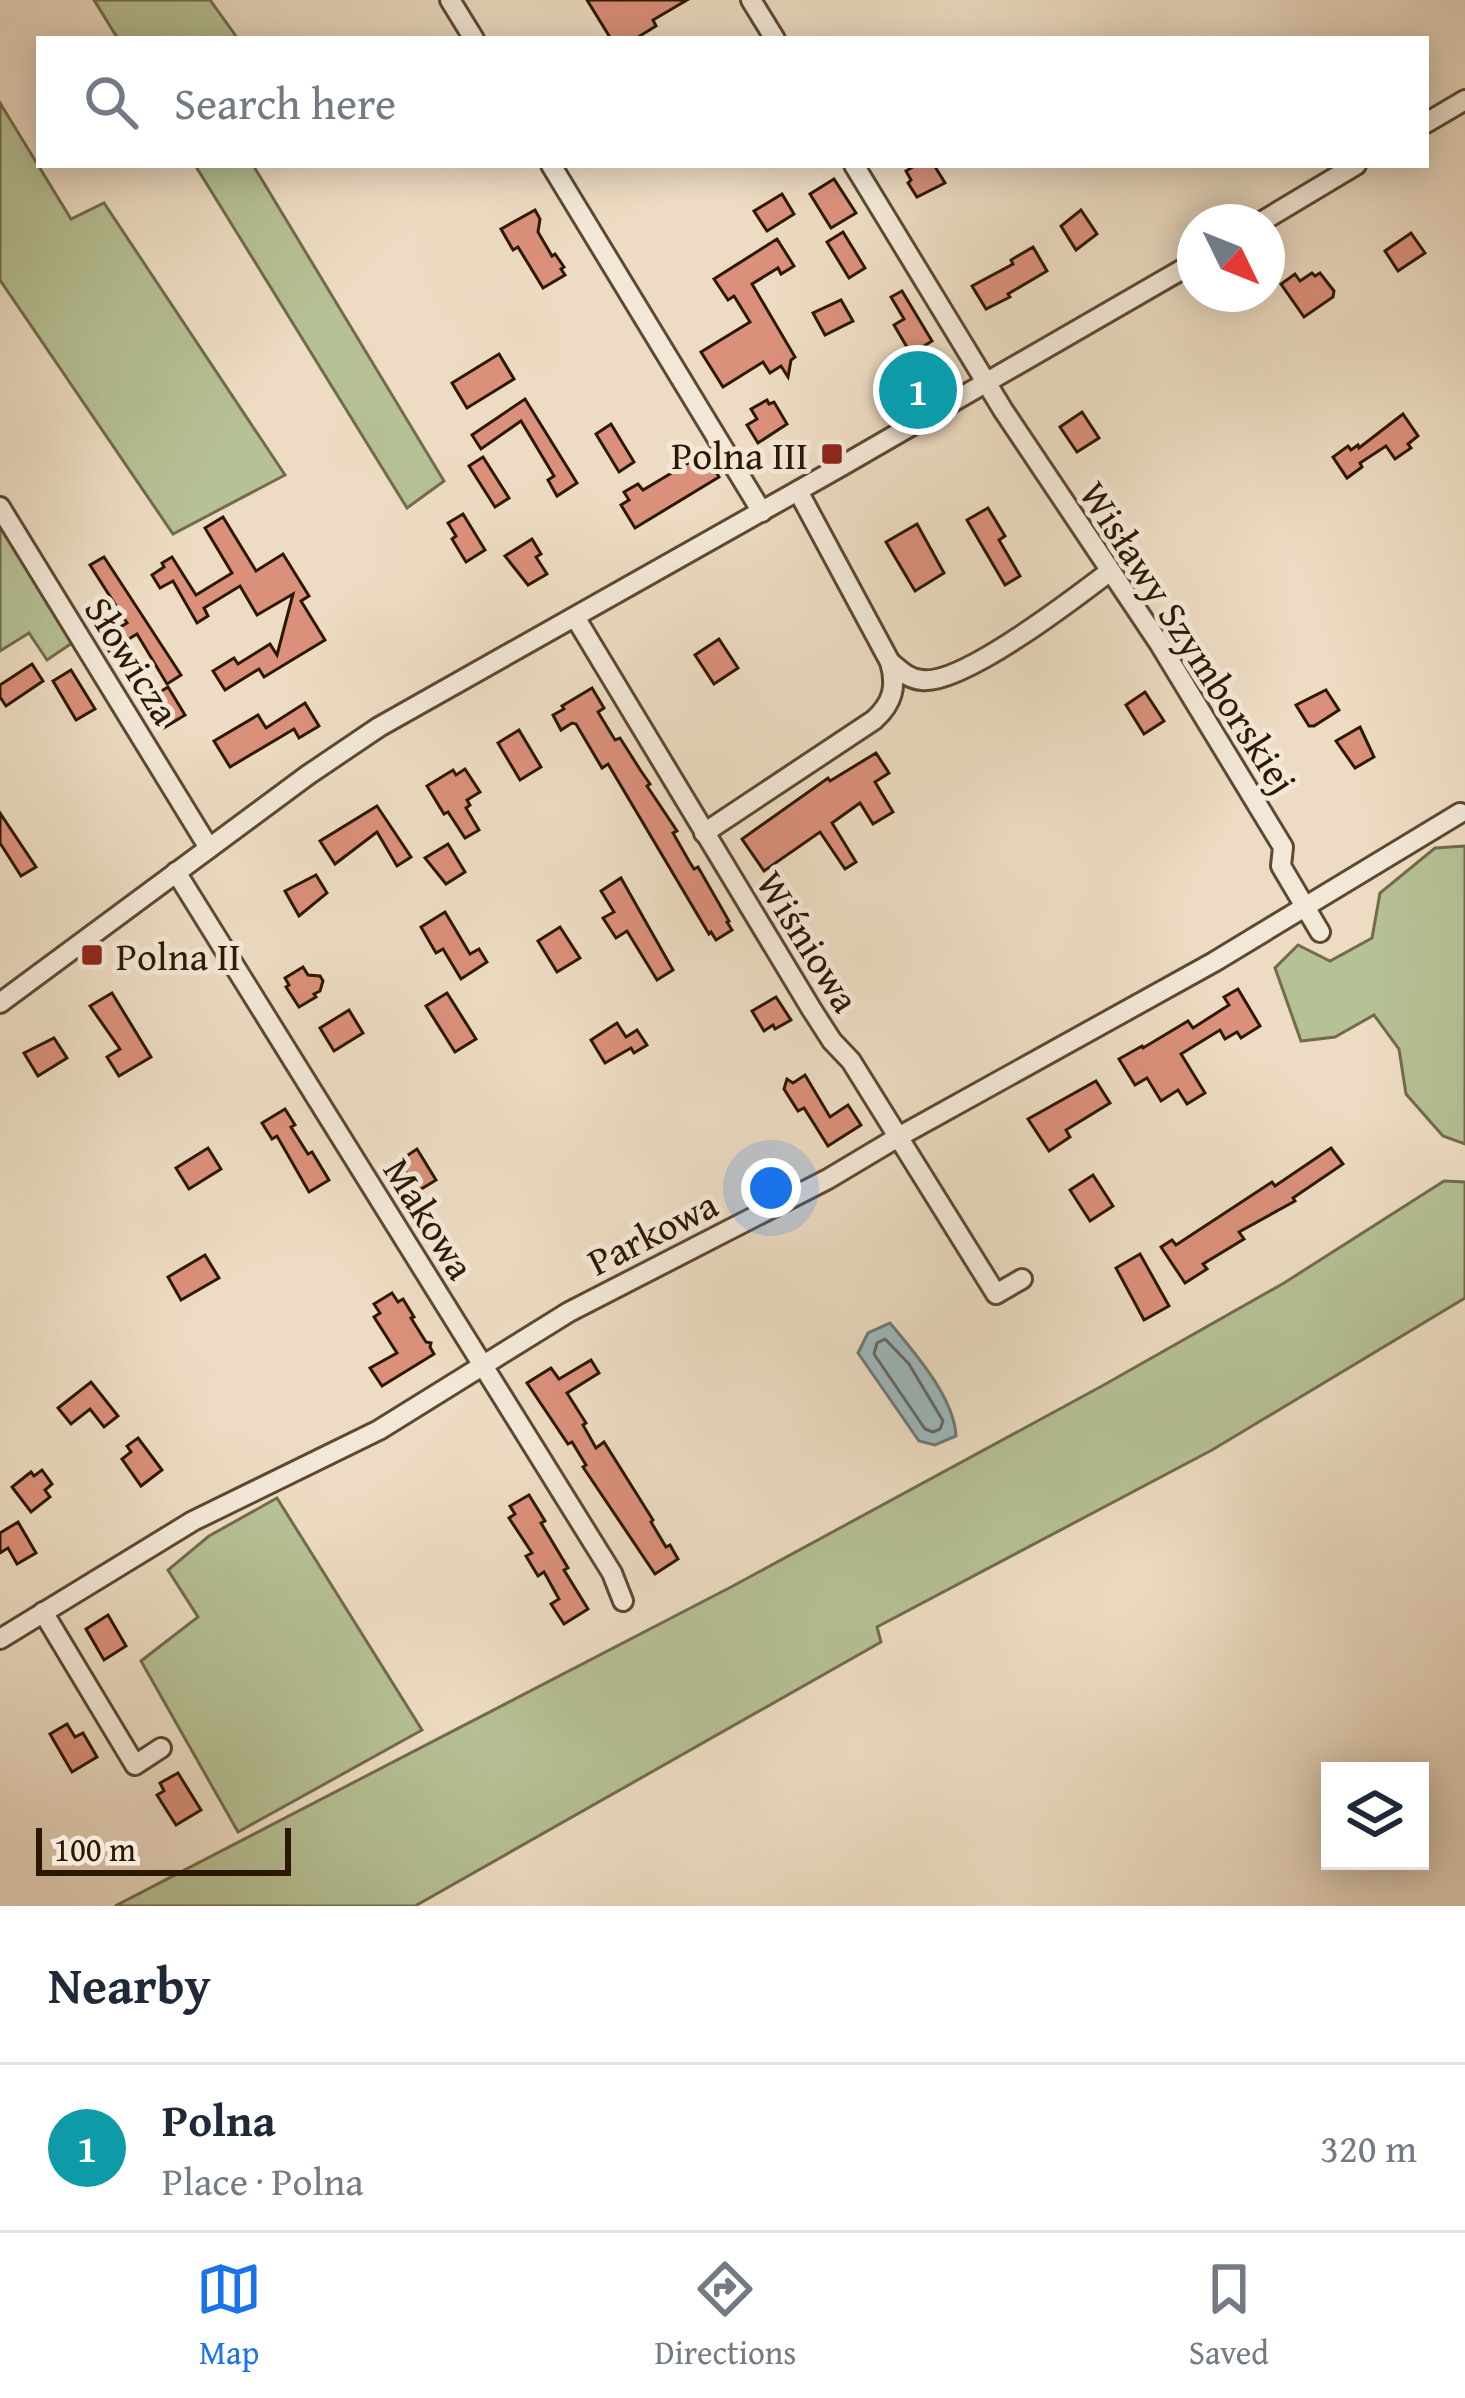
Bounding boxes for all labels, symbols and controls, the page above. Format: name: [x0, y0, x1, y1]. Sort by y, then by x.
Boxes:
search box: [36, 36, 1429, 168]
icon: search: [78, 69, 144, 135]
text: Search here: [174, 70, 396, 135]
north arrow: [1177, 204, 1285, 312]
pin: 1: [879, 345, 957, 435]
place label: Polna III: [671, 426, 808, 483]
marker: Polna III: [819, 441, 845, 467]
street label: Wisławy Szymborskiej: [1066, 469, 1312, 805]
street label: Słowicza: [71, 585, 195, 735]
street label: Wiśniowa: [743, 859, 875, 1023]
place label: Polna II: [116, 927, 241, 984]
marker: Polna II: [79, 942, 105, 968]
street label: Makowa: [370, 1146, 490, 1291]
your location: [741, 1158, 801, 1218]
street label: Parkowa: [577, 1175, 728, 1289]
map controls: [1321, 1762, 1429, 1870]
button: layers: [1321, 1762, 1429, 1870]
scale bar: [36, 1822, 291, 1875]
text: 100 m: [54, 1825, 136, 1873]
text: Nearby: [48, 1947, 211, 2022]
text: Polna: [162, 2087, 276, 2152]
text: 1: [77, 2119, 97, 2176]
text: 320 m: [1320, 2119, 1417, 2176]
text: Place · Polna: [162, 2152, 364, 2209]
tab: Map: [196, 2256, 262, 2376]
tab: Directions: [655, 2256, 796, 2376]
tab: Saved: [1189, 2256, 1269, 2376]

